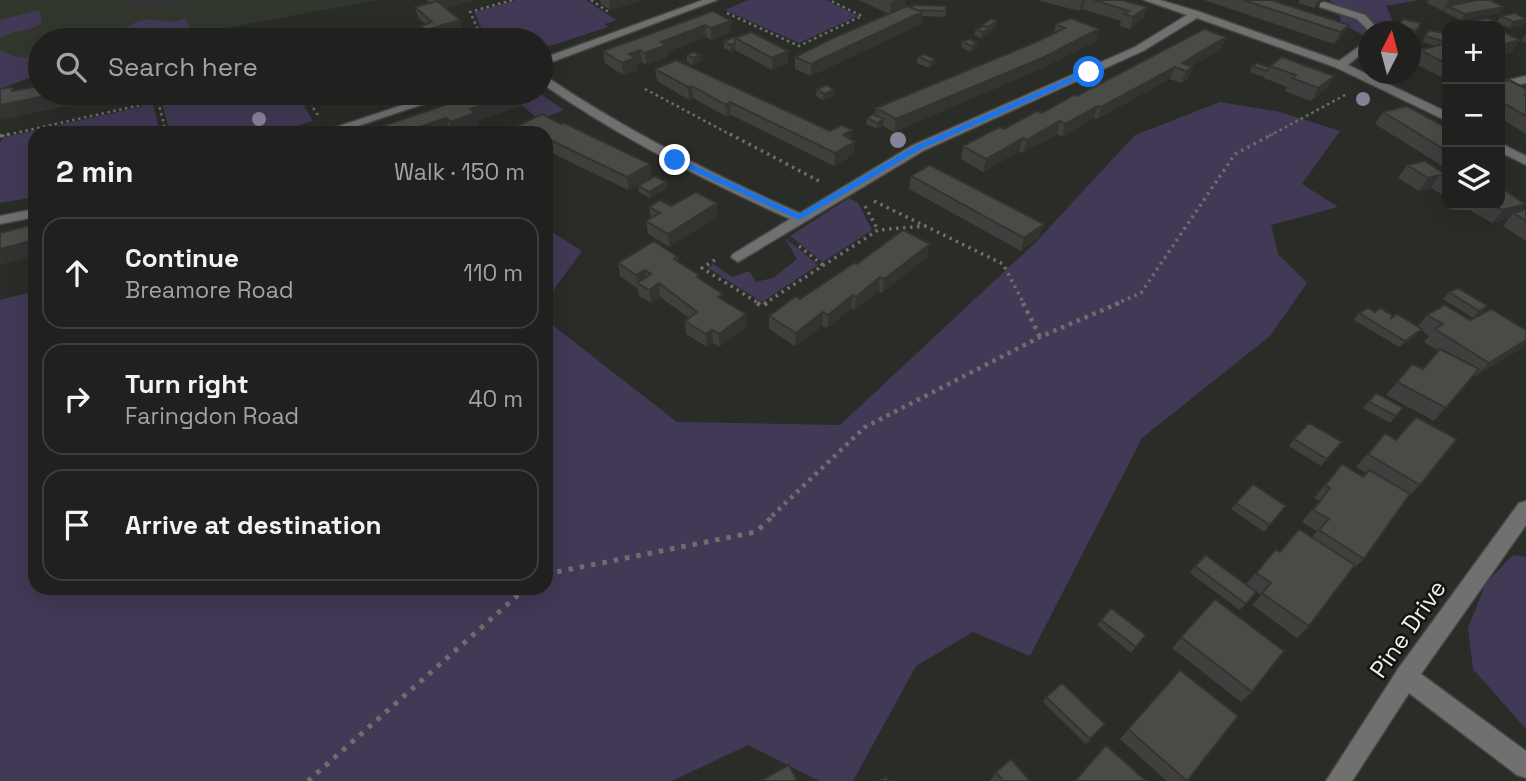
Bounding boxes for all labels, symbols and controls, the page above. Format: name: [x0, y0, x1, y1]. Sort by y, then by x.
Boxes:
north arrow: [1358, 21, 1421, 84]
map controls: [1442, 21, 1505, 210]
button: +: [1442, 21, 1505, 84]
search box: [28, 28, 553, 105]
icon: search: [52, 48, 90, 86]
text: Search here: [108, 50, 258, 84]
route start: [1073, 56, 1104, 87]
button: −: [1442, 84, 1505, 147]
route end: [659, 144, 690, 175]
button: layers: [1442, 147, 1505, 210]
text: 2 min: [56, 152, 134, 191]
text: Walk · 150 m: [394, 157, 525, 187]
text: Continue: [125, 241, 239, 275]
icon: ahead: [58, 254, 96, 292]
text: 110 m: [463, 258, 523, 288]
text: Breamore Road: [125, 275, 294, 305]
text: Turn right: [125, 367, 249, 401]
icon: right: [58, 380, 96, 418]
text: 40 m: [468, 384, 523, 414]
text: Faringdon Road: [125, 401, 299, 431]
icon: arrive: [58, 506, 96, 544]
text: Arrive at destination: [125, 508, 382, 542]
street label: Pine Drive: [1363, 574, 1453, 684]

